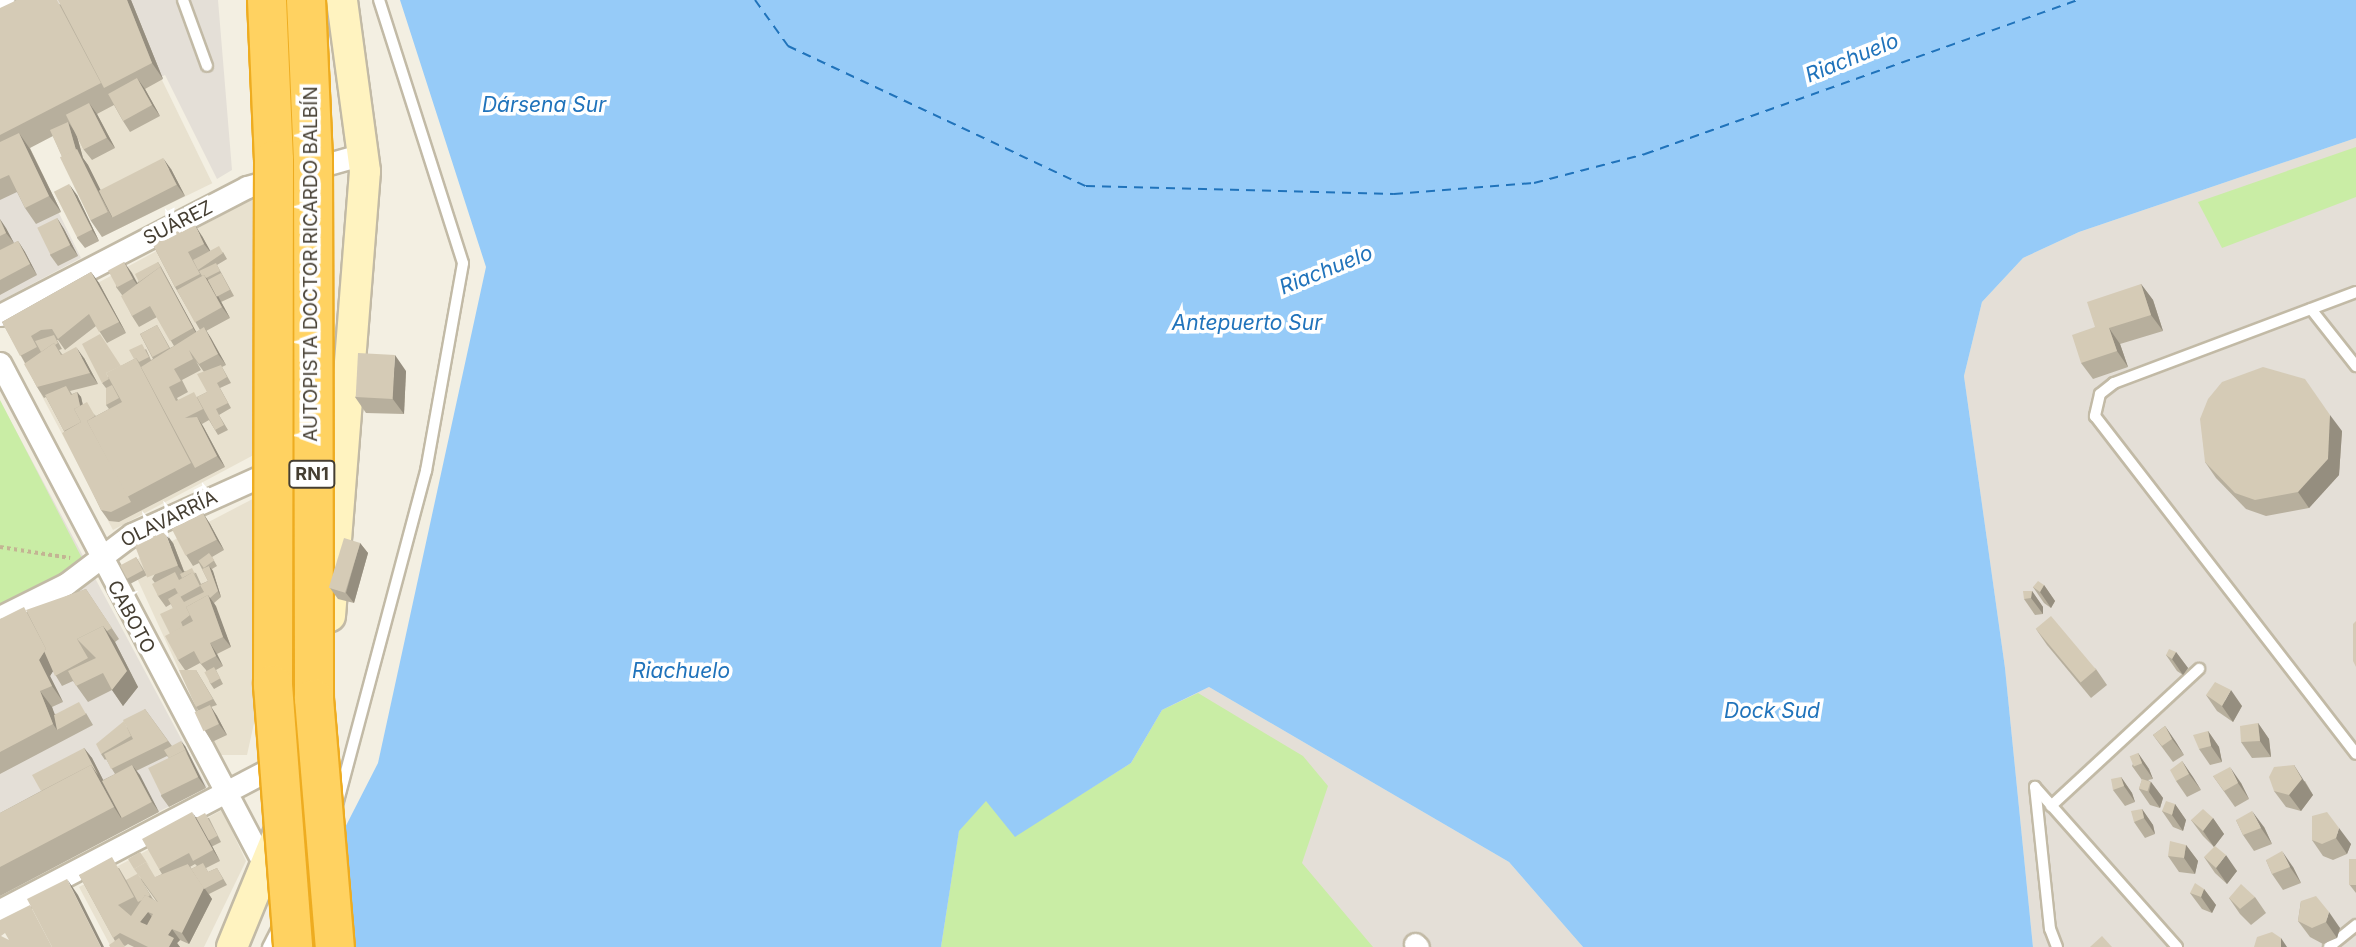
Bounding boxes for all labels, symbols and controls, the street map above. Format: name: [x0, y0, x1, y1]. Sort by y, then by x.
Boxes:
water label: Riachuelo: [1802, 28, 1902, 88]
street label: AUTOPISTA DOCTOR RICARDO BALBÍN: [300, 86, 322, 442]
water label: Dársena Sur: [482, 92, 606, 118]
street label: SUÁREZ: [140, 196, 216, 250]
water label: Riachuelo: [1276, 240, 1376, 300]
water label: Antepuerto Sur: [1172, 310, 1322, 336]
road number: RN1: [288, 460, 336, 488]
street label: OLAVARRÍA: [117, 486, 221, 552]
street label: CABOTO: [102, 577, 160, 657]
water label: Riachuelo: [632, 658, 730, 684]
water label: Dock Sud: [1724, 698, 1820, 724]

